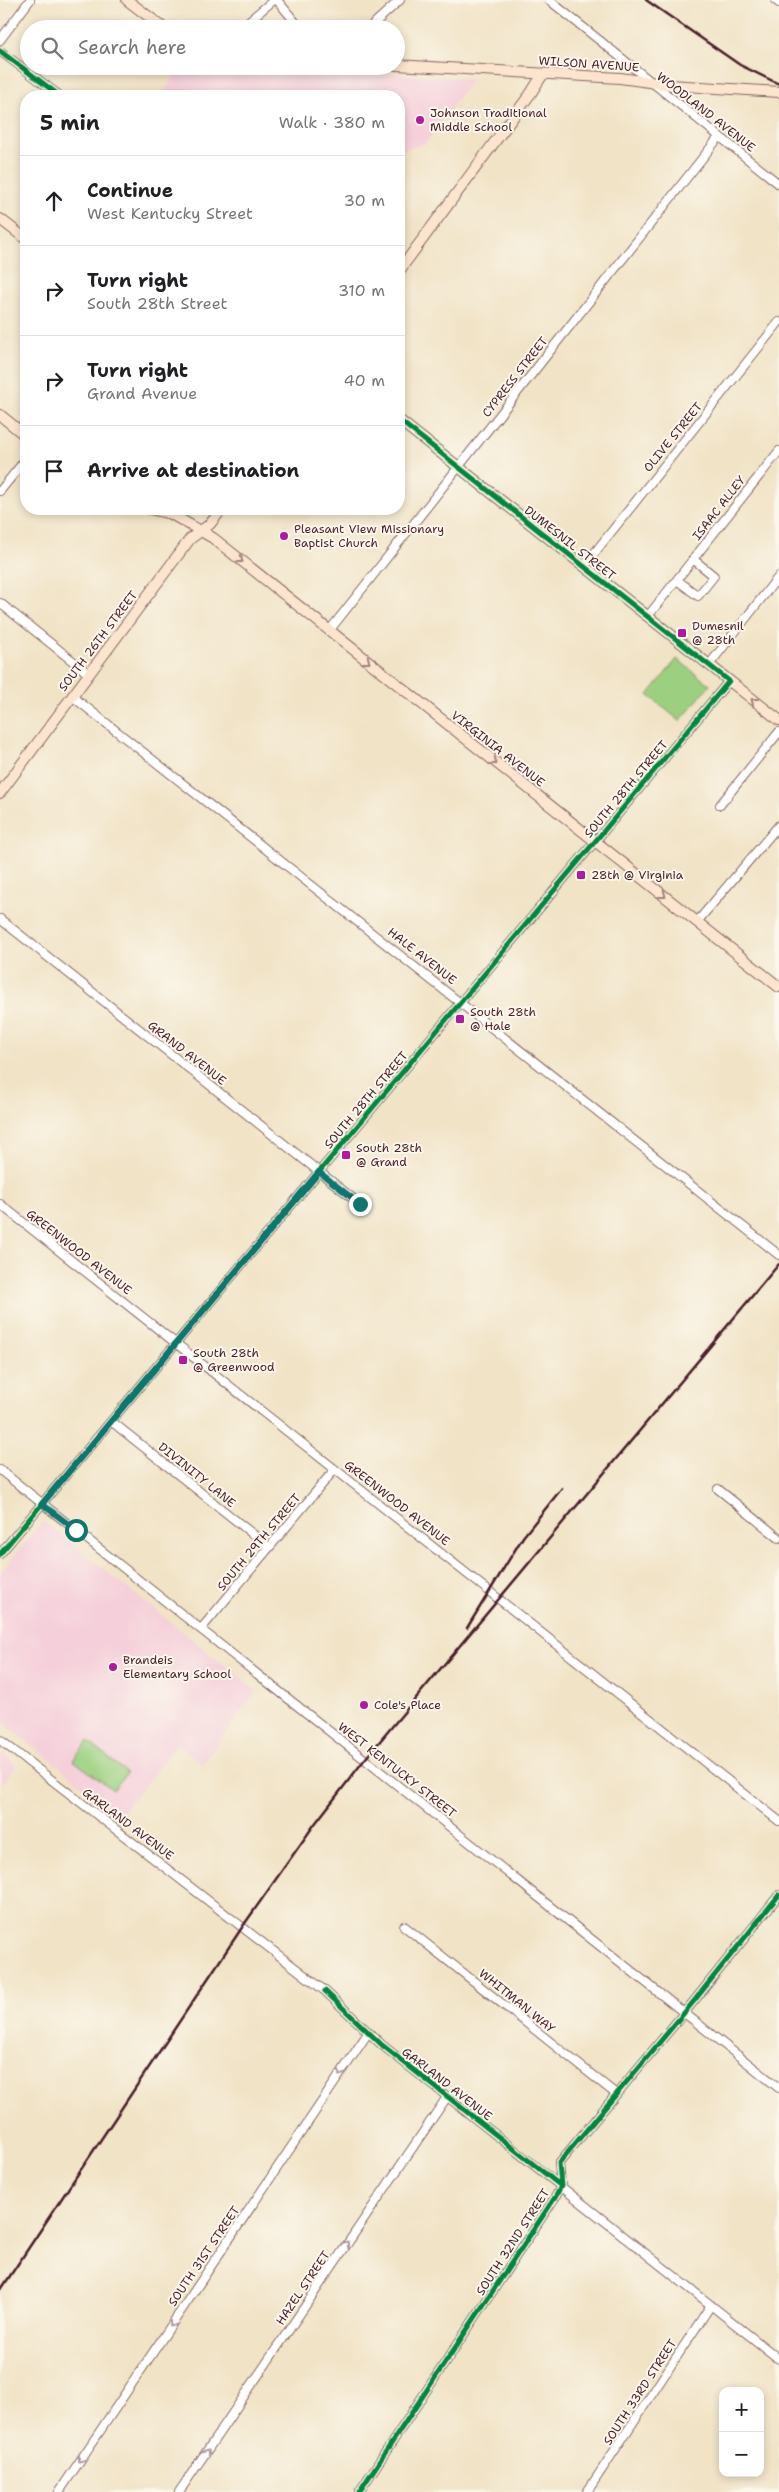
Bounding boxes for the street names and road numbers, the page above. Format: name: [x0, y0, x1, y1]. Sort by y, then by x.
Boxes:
street label: WILSON AVENUE: [538, 52, 640, 76]
street label: WOODLAND AVENUE: [653, 68, 759, 156]
street label: CYPRESS STREET: [479, 333, 552, 421]
street label: OLIVE STREET: [640, 398, 706, 475]
street label: ISAAC ALLEY: [689, 472, 750, 543]
street label: DUMESNIL STREET: [521, 502, 619, 584]
street label: SOUTH 26TH STREET: [55, 587, 141, 694]
street label: VIRGINIA AVENUE: [448, 707, 548, 791]
street label: SOUTH 28TH STREET: [581, 736, 672, 841]
street label: HALE AVENUE: [384, 924, 460, 988]
street label: GRAND AVENUE: [144, 1017, 230, 1089]
street label: SOUTH 28TH STREET: [321, 1047, 412, 1152]
street label: GREENWOOD AVENUE: [23, 1206, 135, 1298]
street label: DIVINITY LANE: [155, 1439, 239, 1511]
street label: GREENWOOD AVENUE: [341, 1457, 453, 1549]
street label: SOUTH 29TH STREET: [214, 1490, 305, 1594]
street label: WEST KENTUCKY STREET: [335, 1719, 460, 1822]
street label: GARLAND AVENUE: [79, 1784, 177, 1864]
street label: WHITMAN WAY: [476, 1965, 559, 2037]
street label: GARLAND AVENUE: [399, 2044, 495, 2124]
street label: SOUTH 32ND STREET: [472, 2185, 554, 2298]
street label: SOUTH 31ST STREET: [165, 2202, 244, 2309]
street label: HAZEL STREET: [272, 2247, 334, 2328]
street label: SOUTH 33RD STREET: [600, 2335, 681, 2448]

